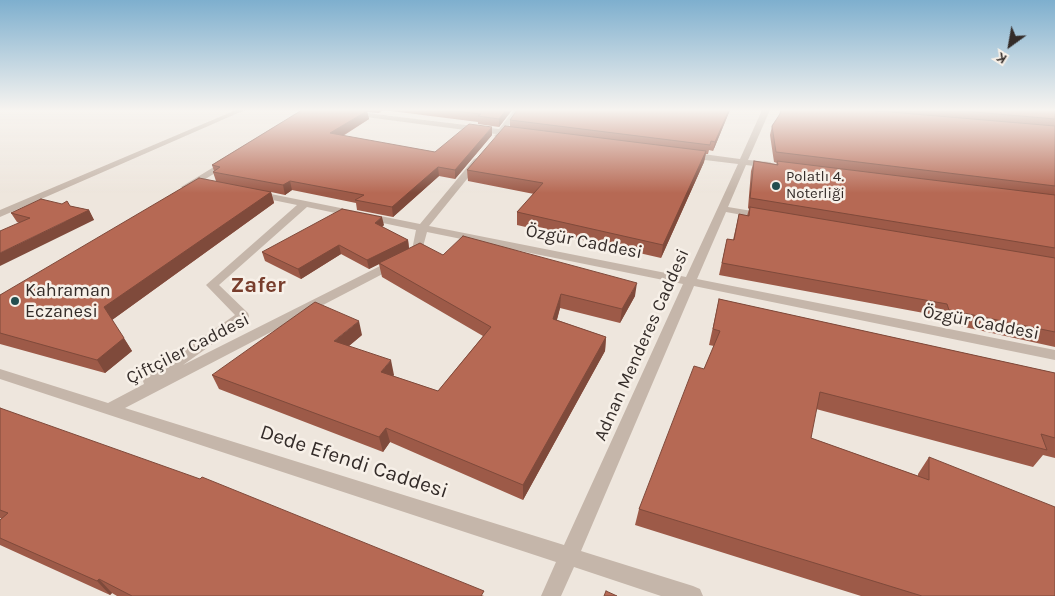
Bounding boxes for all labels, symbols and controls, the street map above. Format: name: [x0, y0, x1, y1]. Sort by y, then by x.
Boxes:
north arrow: [985, 20, 1035, 70]
text: K: [993, 49, 1010, 68]
place label: Polatlı 4. Noterliği: [786, 168, 845, 203]
marker: Polatlı 4. Noterliği: [770, 180, 782, 192]
street label: Özgür Caddesi: [524, 220, 644, 264]
street label: Adnan Menderes Caddesi: [590, 246, 694, 444]
district label: Zafer: [230, 273, 286, 299]
place label: Kahraman Eczanesi: [25, 280, 111, 322]
marker: Kahraman Eczanesi: [9, 295, 21, 307]
street label: Özgür Caddesi: [921, 301, 1041, 345]
street label: Çiftçiler Caddesi: [123, 309, 253, 389]
street label: Dede Efendi Caddesi: [257, 420, 451, 504]

